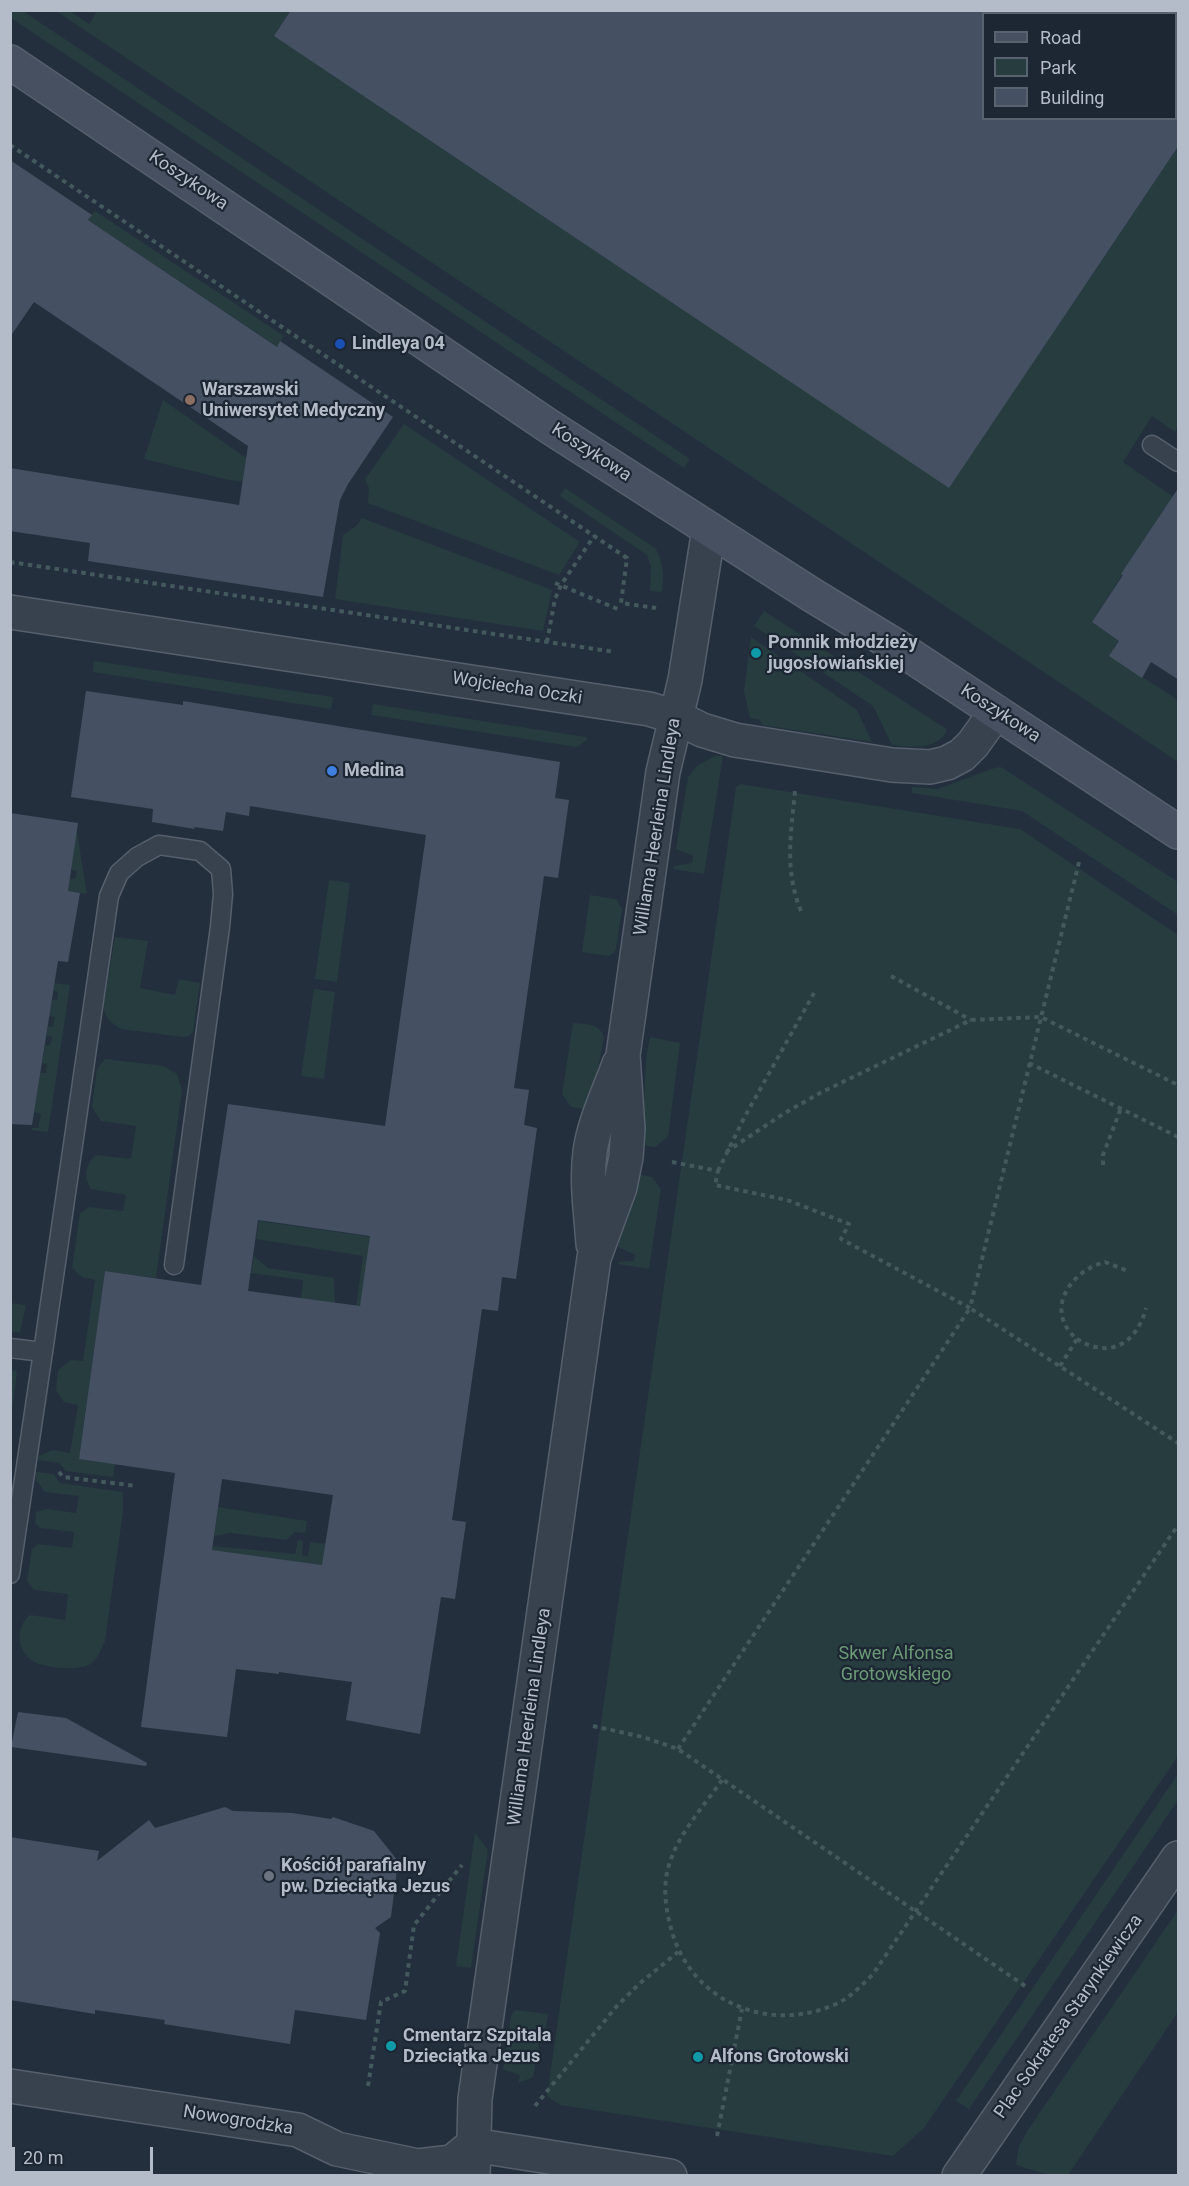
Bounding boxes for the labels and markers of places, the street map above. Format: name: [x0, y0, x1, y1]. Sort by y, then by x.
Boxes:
place label: Lindleya 04: [352, 333, 445, 355]
marker: Lindleya 04: [333, 337, 347, 351]
place label: Warszawski Uniwersytet Medyczny: [202, 379, 385, 422]
marker: Warszawski Uniwersytet Medyczny: [183, 393, 197, 407]
place label: Pomnik młodzieży jugosłowiańskiej: [768, 632, 917, 674]
marker: Pomnik młodzieży jugosłowiańskiej: [749, 646, 763, 660]
place label: Medina: [344, 760, 404, 782]
marker: Medina: [325, 764, 339, 778]
place label: Kościół parafialny pw. Dzieciątka Jezus: [281, 1855, 450, 1898]
marker: Kościół parafialny pw. Dzieciątka Jezus: [262, 1869, 276, 1883]
place label: Cmentarz Szpitala Dzieciątka Jezus: [403, 2025, 551, 2068]
marker: Cmentarz Szpitala Dzieciątka Jezus: [384, 2039, 398, 2053]
place label: Alfons Grotowski: [710, 2046, 849, 2068]
marker: Alfons Grotowski: [691, 2050, 705, 2064]

